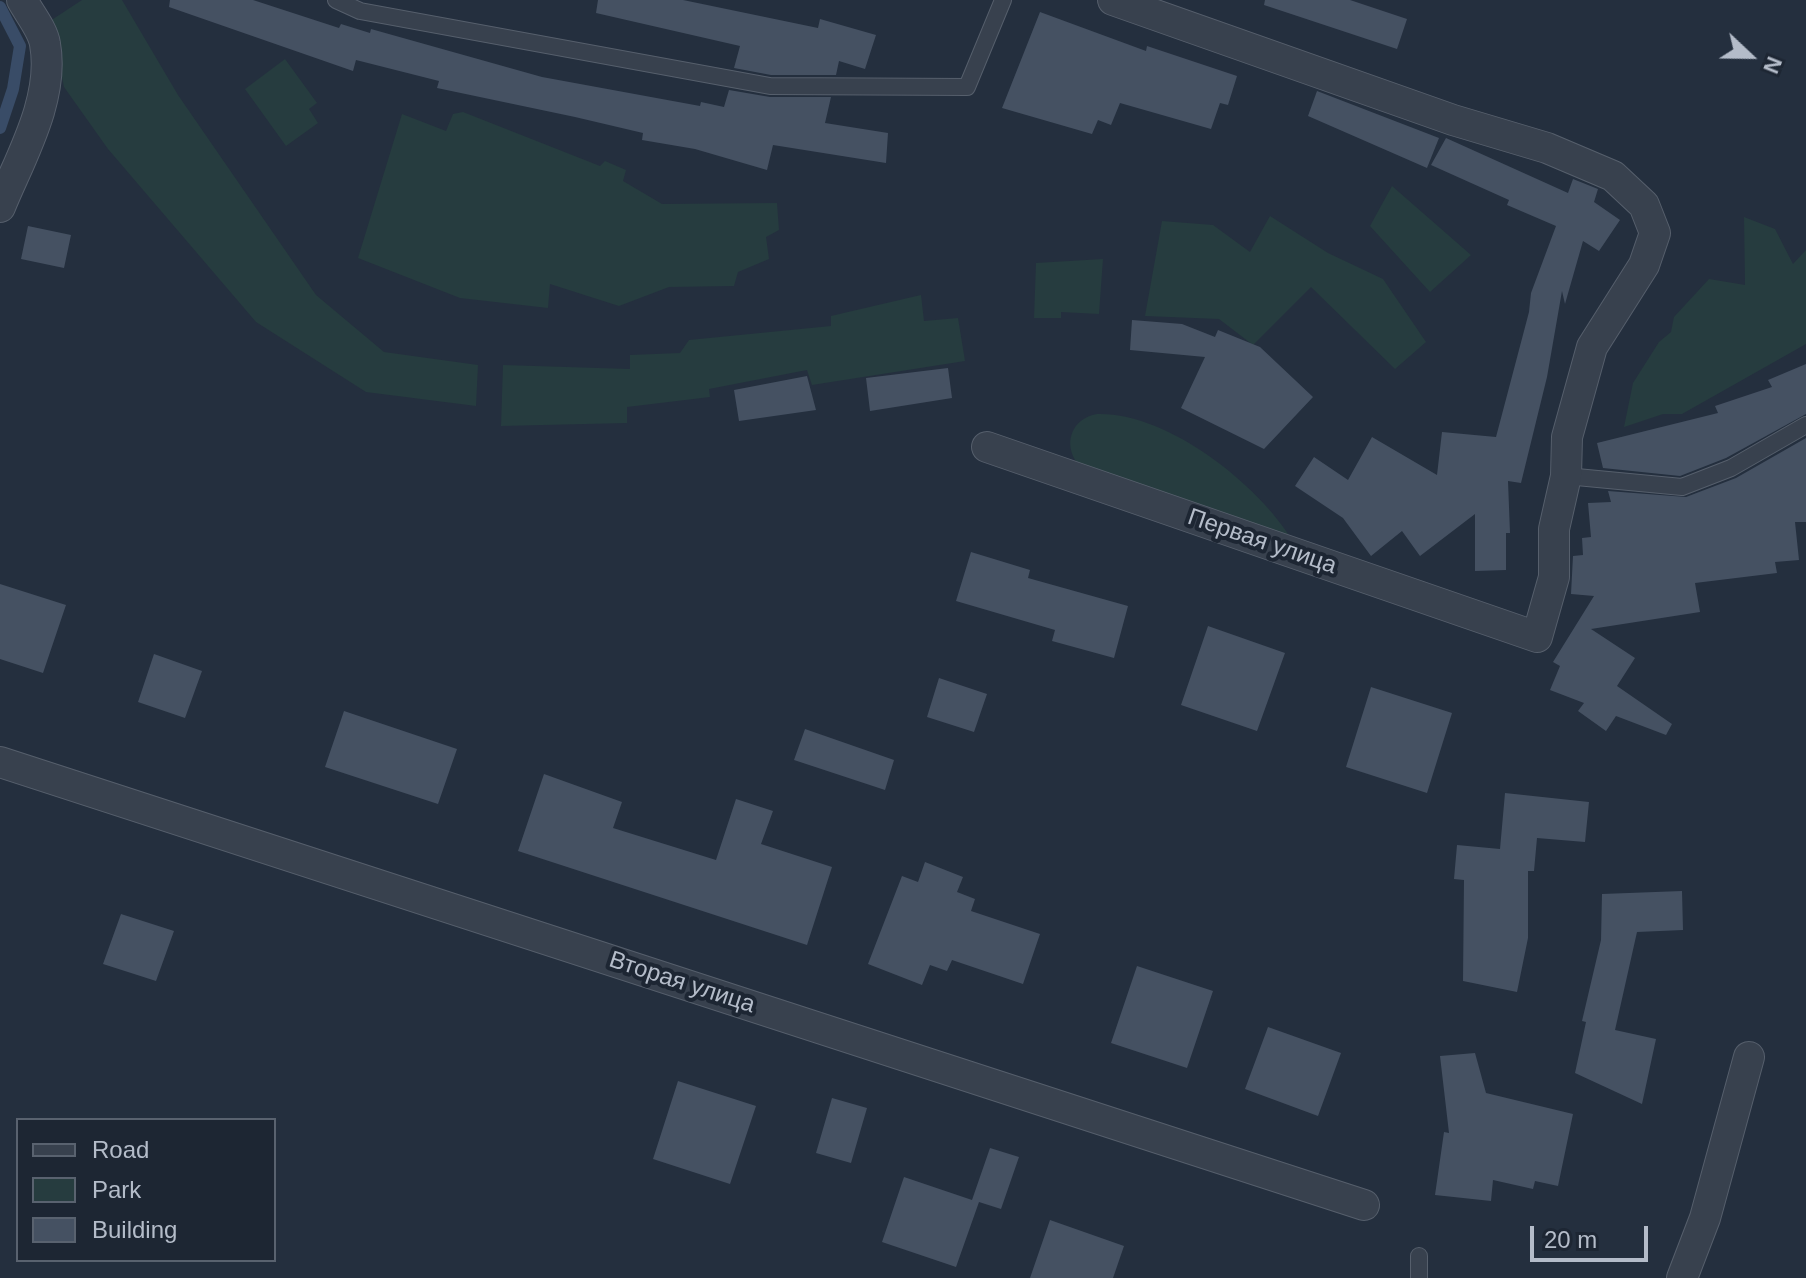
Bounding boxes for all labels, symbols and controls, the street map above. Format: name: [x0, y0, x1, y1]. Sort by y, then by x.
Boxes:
north arrow: [1710, 16, 1790, 96]
text: N: [1758, 53, 1787, 77]
street label: Первая улица: [1184, 503, 1340, 581]
street label: Вторая улица: [605, 946, 759, 1020]
legend: [16, 1118, 276, 1262]
text: Road: [92, 1136, 149, 1163]
text: Park: [92, 1176, 141, 1203]
scale bar: [1534, 1210, 1652, 1260]
text: Building: [92, 1216, 177, 1243]
text: 20 m: [1544, 1226, 1597, 1253]

